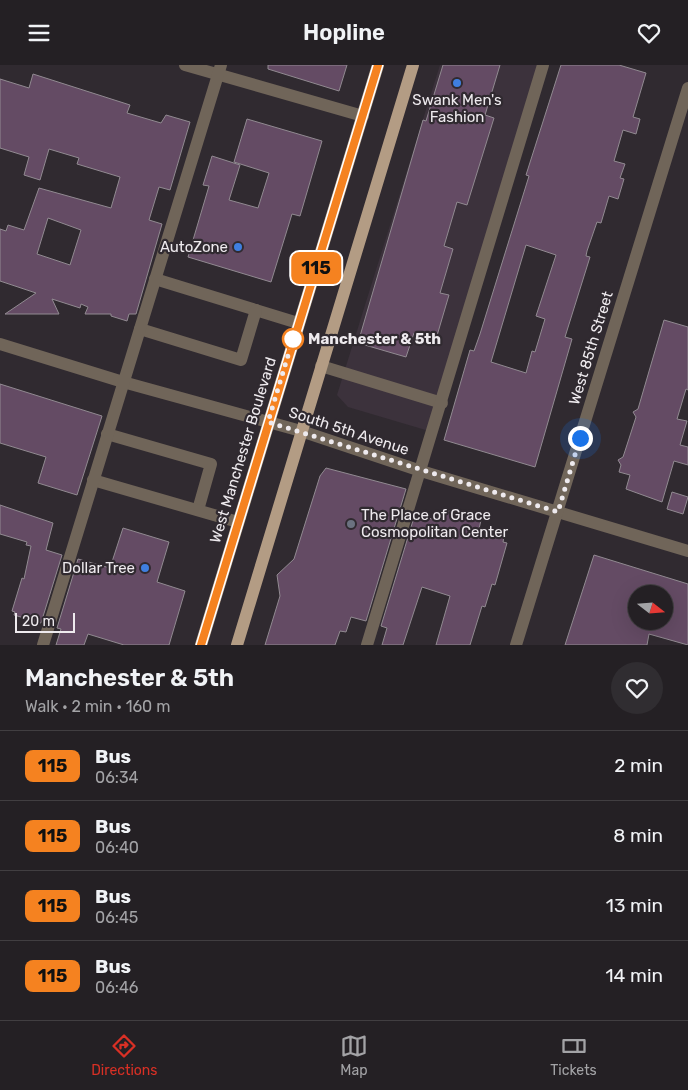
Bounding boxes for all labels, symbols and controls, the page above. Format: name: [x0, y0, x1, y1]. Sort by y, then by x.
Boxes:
icon: menu: [25, 19, 53, 47]
text: Hopline: [303, 19, 385, 46]
icon: heart: [635, 19, 663, 47]
marker: Swank Men's Fashion: [451, 77, 463, 89]
place label: Swank Men's Fashion: [412, 91, 502, 126]
place label: AutoZone: [160, 238, 228, 256]
marker: AutoZone: [232, 241, 244, 253]
line badge: 115: [287, 252, 345, 284]
text: 115: [301, 257, 331, 279]
street label: West 85th Street: [565, 289, 617, 407]
marker: Manchester & 5th: [282, 328, 304, 350]
place label: Manchester & 5th: [308, 330, 441, 348]
street label: West Manchester Boulevard: [206, 355, 280, 545]
street label: South 5th Avenue: [287, 403, 411, 459]
your location: [568, 426, 593, 451]
place label: The Place of Grace Cosmopolitan Center: [361, 506, 509, 541]
marker: The Place of Grace Cosmopolitan Center: [345, 518, 357, 530]
place label: Dollar Tree: [62, 559, 135, 577]
marker: Dollar Tree: [139, 562, 151, 574]
north arrow: [628, 585, 672, 630]
map controls: [628, 585, 673, 630]
scale bar: [15, 610, 75, 633]
text: 20 m: [22, 613, 55, 630]
button: heart: [611, 662, 663, 714]
text: Manchester & 5th: [25, 664, 234, 692]
text: Walk · 2 min · 160 m: [25, 697, 170, 716]
text: Bus: [95, 745, 131, 768]
text: 2 min: [614, 754, 663, 777]
text: 115: [38, 755, 67, 777]
text: 06:34: [95, 768, 138, 787]
text: Bus: [95, 815, 131, 838]
text: 8 min: [613, 824, 663, 847]
text: 115: [38, 825, 67, 847]
text: 06:40: [95, 838, 139, 857]
text: Bus: [95, 885, 131, 908]
text: 13 min: [606, 894, 663, 917]
text: 115: [38, 895, 67, 917]
text: 06:45: [95, 908, 138, 927]
text: Bus: [95, 955, 131, 978]
text: 14 min: [605, 964, 663, 987]
text: 115: [38, 965, 67, 987]
text: 06:46: [95, 978, 139, 997]
tab: Directions: [91, 1032, 158, 1079]
tab: Map: [340, 1032, 368, 1079]
tab: Tickets: [550, 1032, 597, 1079]

